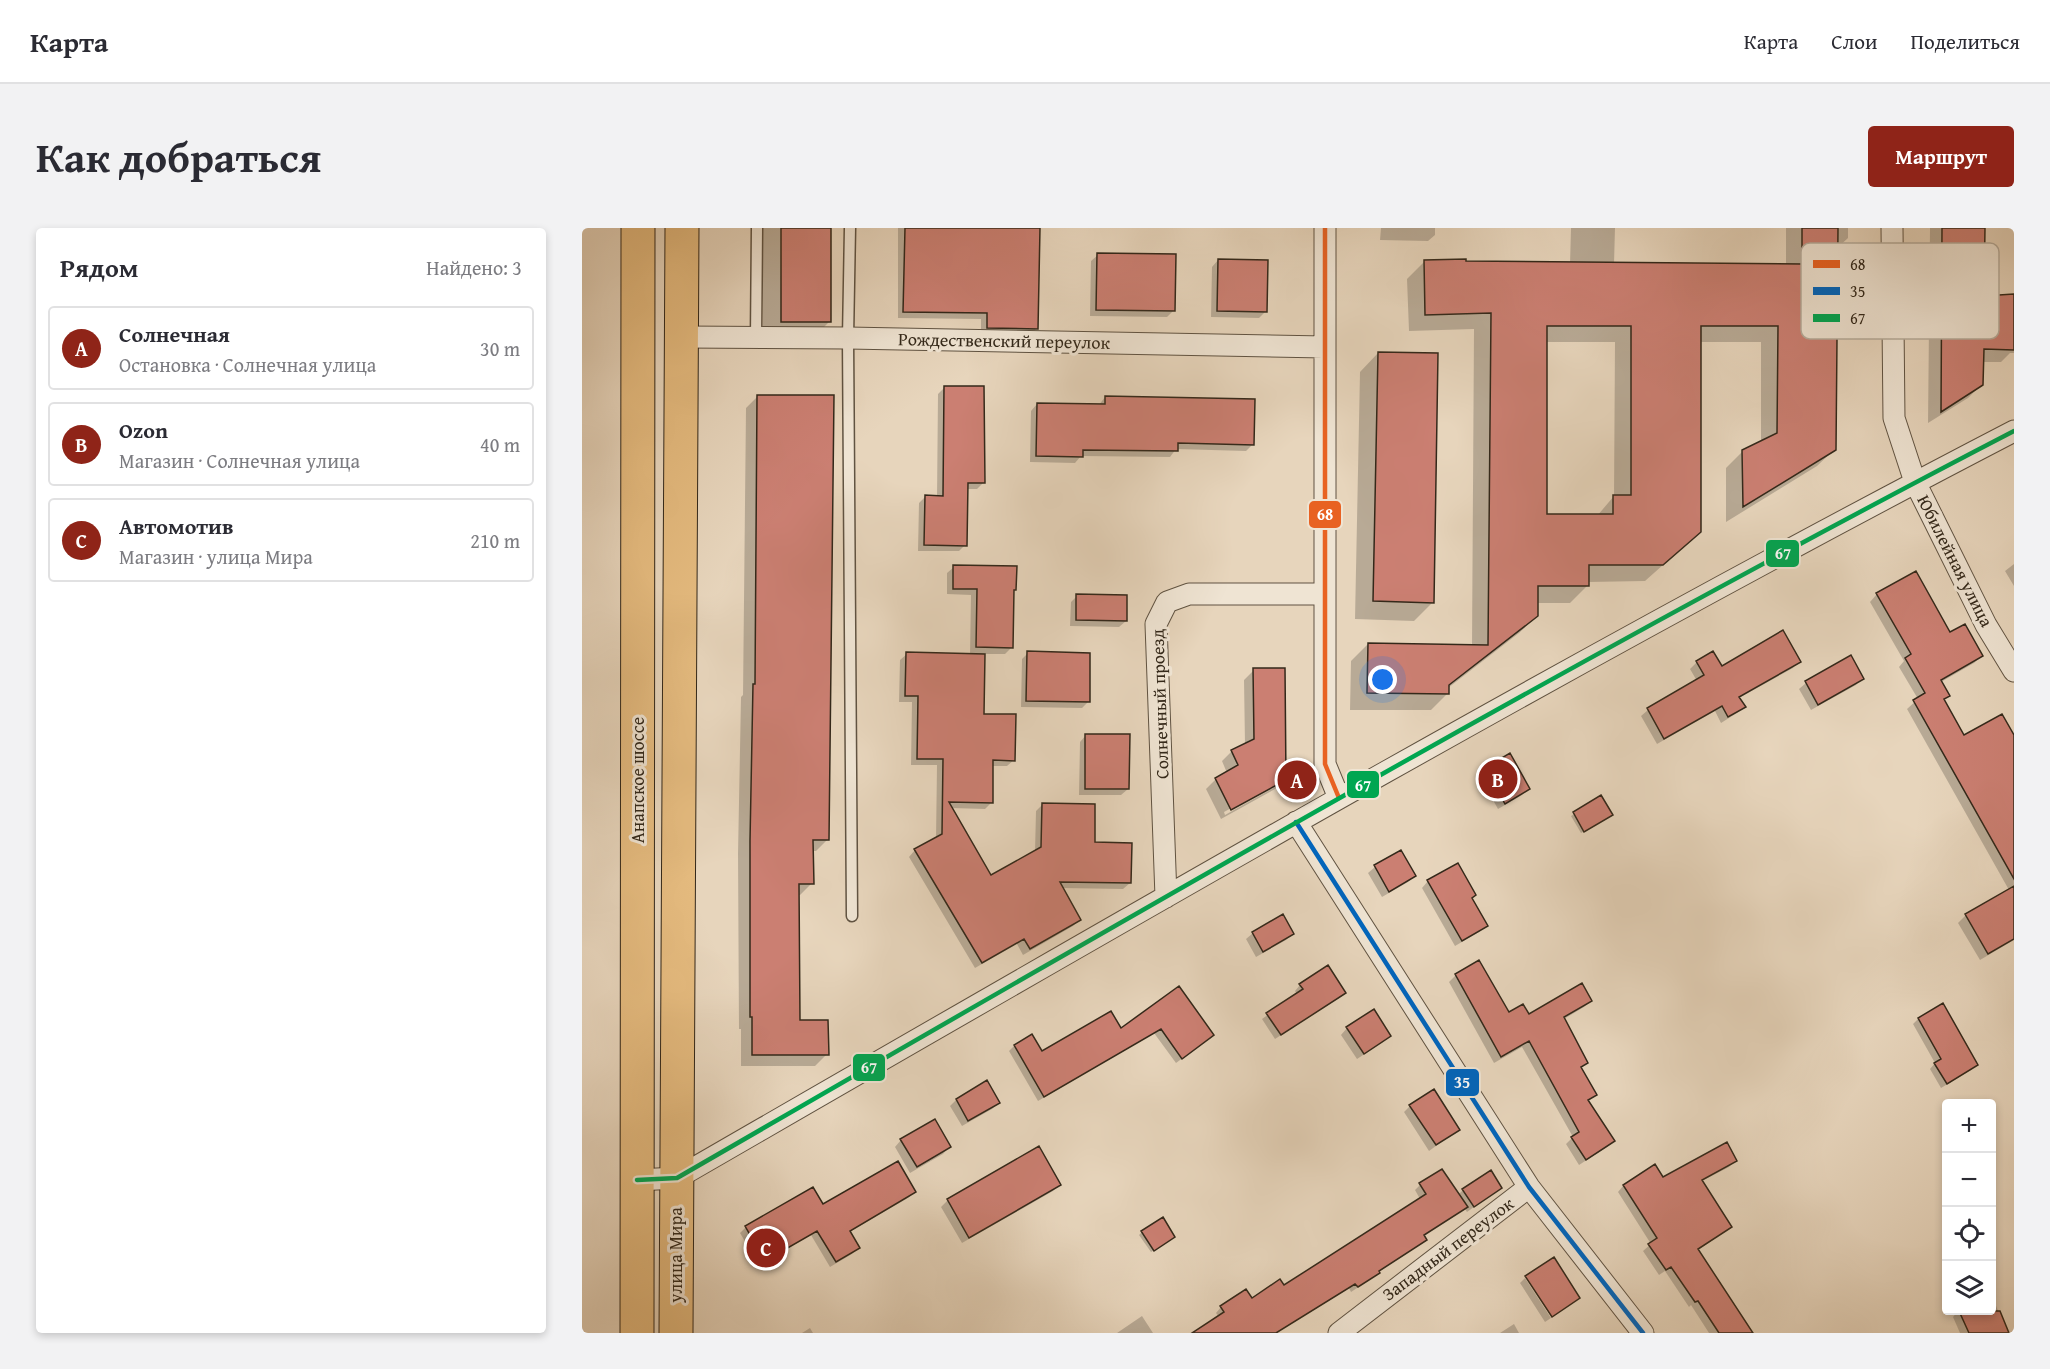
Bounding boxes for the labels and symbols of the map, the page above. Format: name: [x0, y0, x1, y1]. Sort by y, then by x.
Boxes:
legend: [1801, 243, 1999, 339]
text: 68: [1850, 252, 1866, 276]
text: 35: [1850, 279, 1865, 303]
text: 67: [1850, 306, 1866, 330]
street label: Рождественский переулок: [898, 325, 1111, 356]
street label: Юбилейная улица: [1910, 490, 2001, 632]
line badge: 68: [1308, 500, 1342, 529]
text: 68: [1317, 502, 1333, 526]
line badge: 67: [1765, 539, 1800, 568]
text: 67: [1775, 541, 1791, 565]
street label: Солнечный проезд: [1143, 628, 1176, 780]
your location: [1368, 665, 1397, 694]
street label: Анапское шоссе: [624, 717, 651, 843]
pin: B: [1478, 756, 1518, 802]
pin: A: [1278, 758, 1316, 802]
line badge: 67: [1346, 770, 1380, 799]
text: 67: [1355, 773, 1371, 797]
line badge: 67: [852, 1053, 886, 1082]
text: 67: [861, 1055, 877, 1079]
line badge: 35: [1445, 1068, 1480, 1097]
text: 35: [1454, 1070, 1470, 1094]
street label: Западный переулок: [1376, 1190, 1520, 1307]
street label: улица Мира: [662, 1207, 689, 1304]
pin: C: [746, 1226, 786, 1270]

